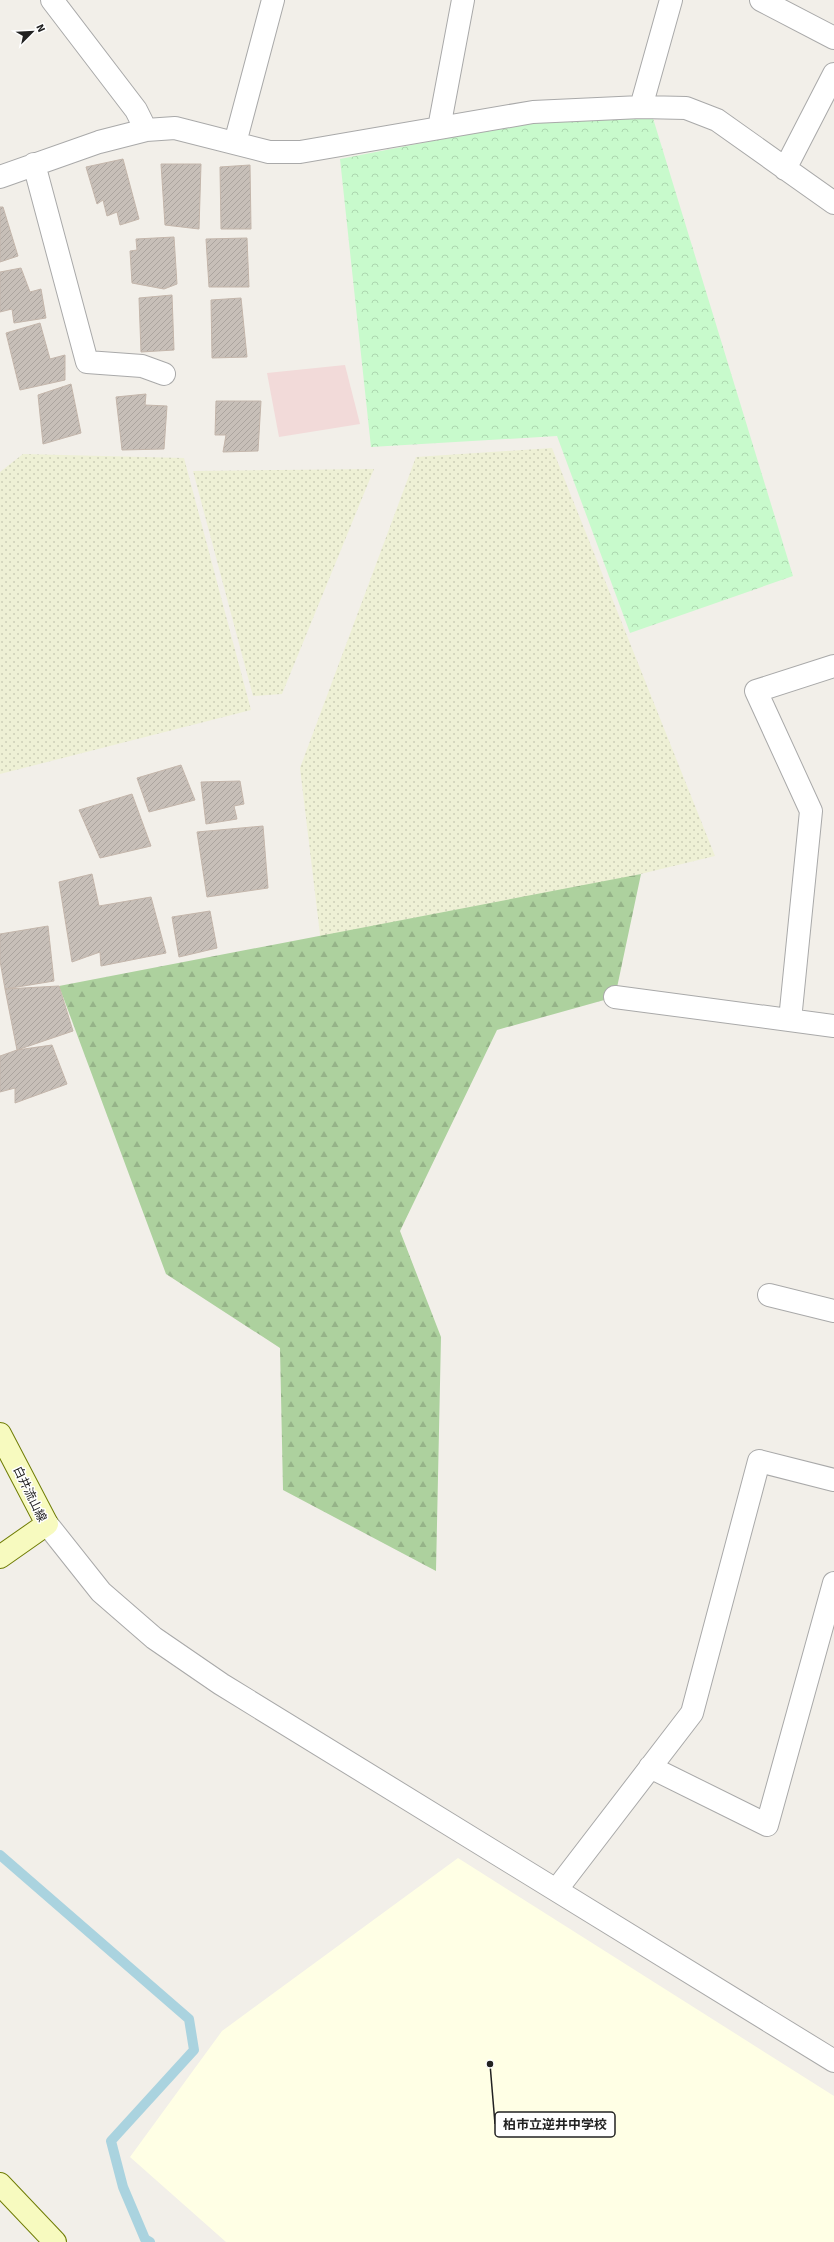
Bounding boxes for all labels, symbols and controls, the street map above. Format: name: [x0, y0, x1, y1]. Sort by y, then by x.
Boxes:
north arrow: [12, 12, 52, 52]
text: N: [32, 22, 49, 35]
street label: 白井流山線: [9, 1464, 50, 1525]
callout: 柏市立逆井中学校: [495, 2112, 615, 2137]
text: 柏市立逆井中学校: [503, 2116, 607, 2134]

